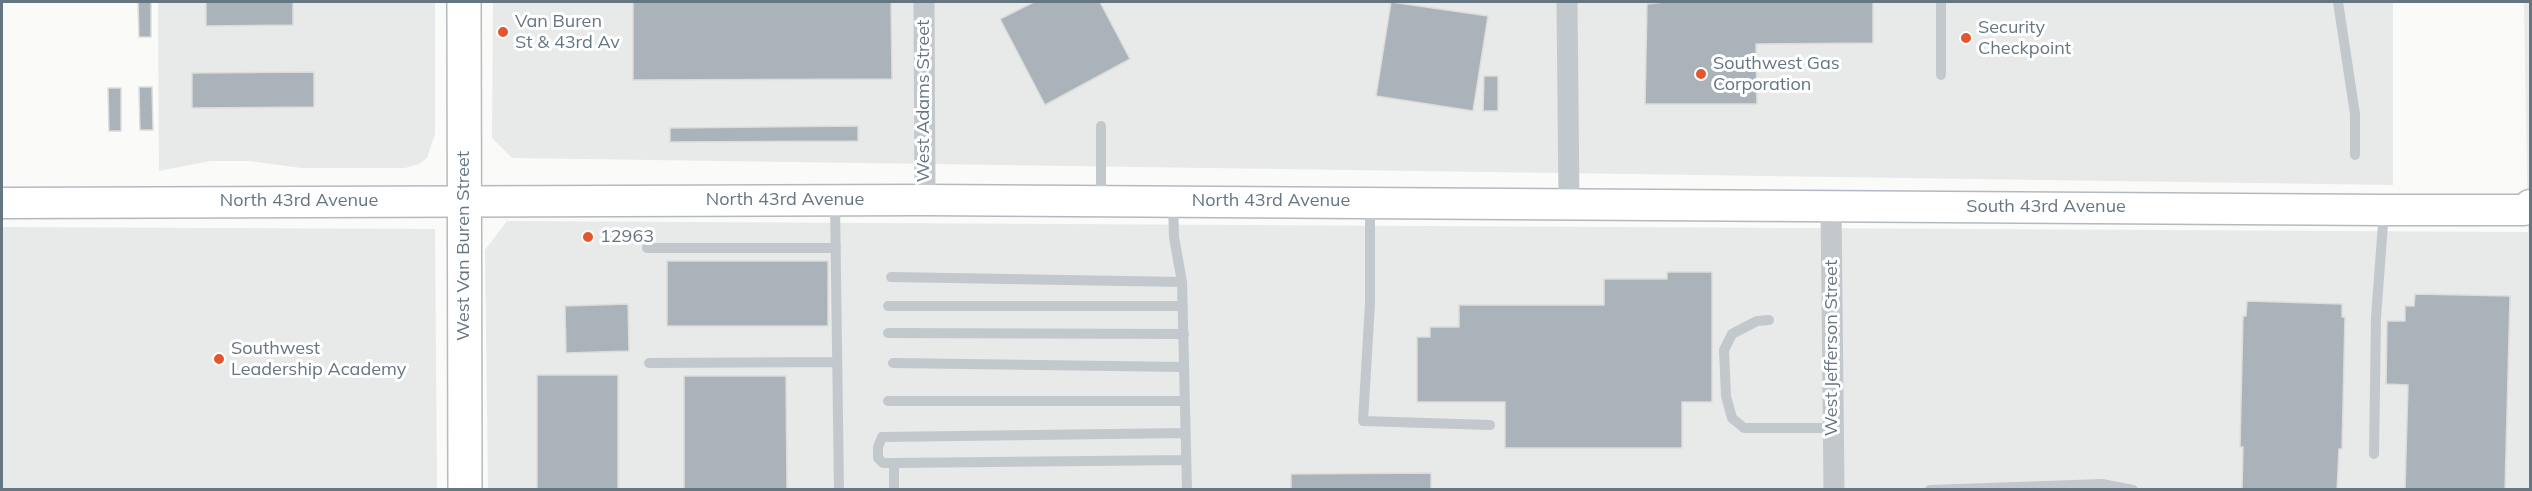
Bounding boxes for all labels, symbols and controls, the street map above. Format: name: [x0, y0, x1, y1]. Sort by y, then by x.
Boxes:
place label: Van Buren St & 43rd Av: [515, 11, 620, 54]
place label: Security Checkpoint: [1978, 17, 2071, 60]
street label: West Adams Street: [913, 20, 935, 182]
marker: Van Buren St & 43rd Av: [496, 25, 510, 39]
marker: Security Checkpoint: [1959, 31, 1973, 45]
place label: Southwest Gas Corporation: [1713, 53, 1840, 96]
marker: Southwest Gas Corporation: [1694, 67, 1708, 81]
street label: West Van Buren Street: [453, 151, 475, 341]
street label: North 43rd Avenue: [706, 189, 864, 211]
street label: North 43rd Avenue: [220, 190, 378, 212]
street label: North 43rd Avenue: [1192, 190, 1350, 212]
street label: South 43rd Avenue: [1966, 196, 2126, 218]
place label: 12963: [600, 226, 654, 248]
marker: 12963: [581, 230, 595, 244]
street label: West Jefferson Street: [1821, 260, 1843, 436]
place label: Southwest Leadership Academy: [231, 338, 406, 380]
marker: Southwest Leadership Academy: [212, 352, 226, 366]

